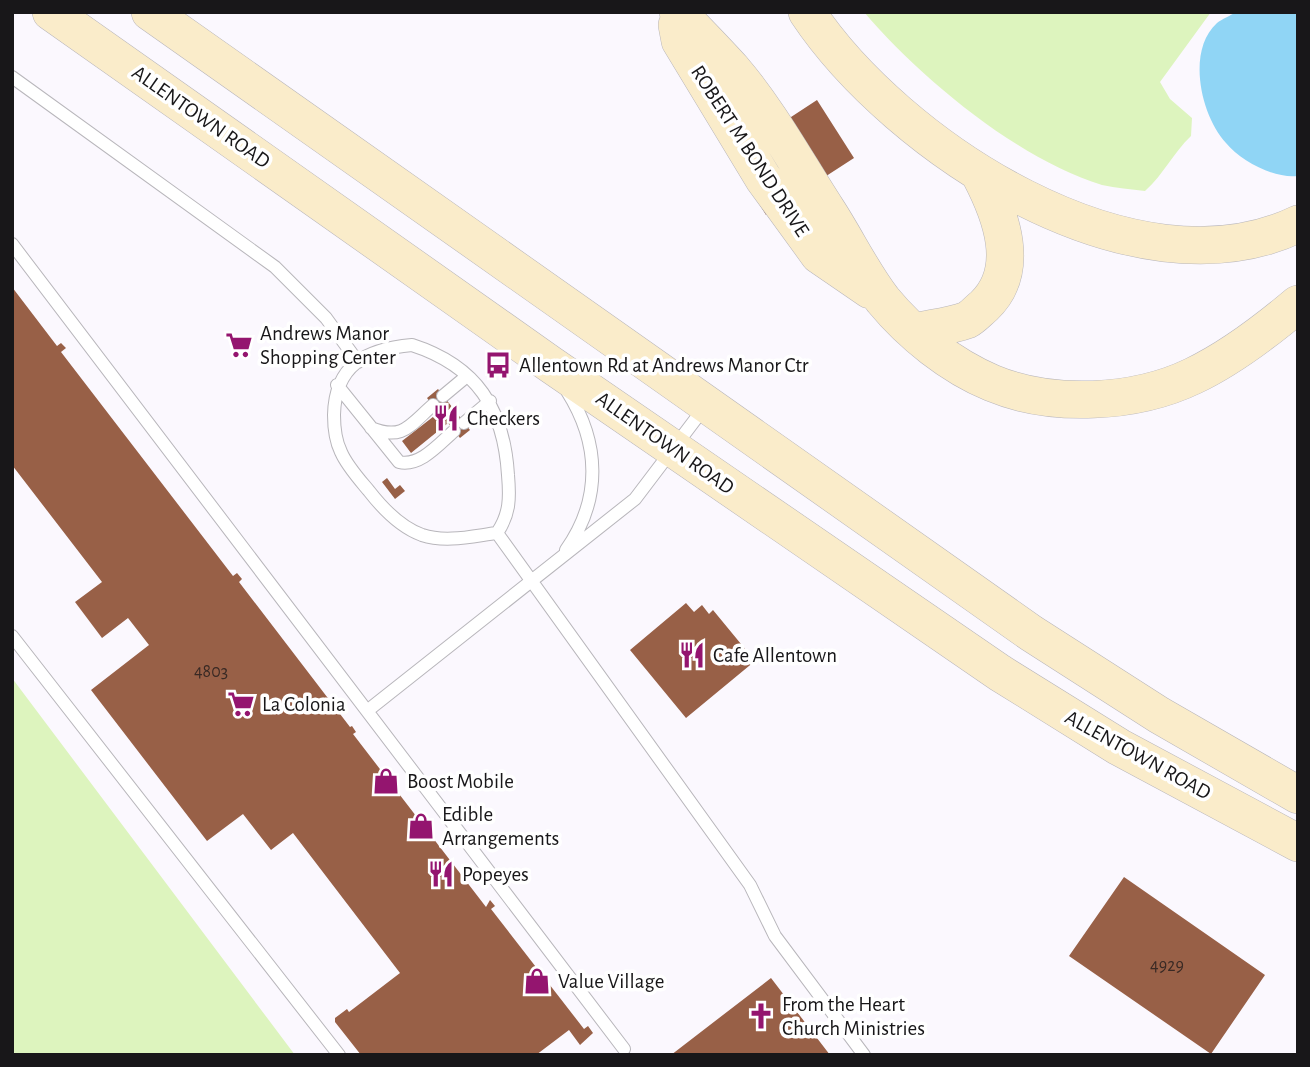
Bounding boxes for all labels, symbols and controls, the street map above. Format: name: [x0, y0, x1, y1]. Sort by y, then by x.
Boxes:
street label: ALLENTOWN ROAD: [128, 62, 274, 172]
street label: ROBERT M BOND DRIVE: [687, 62, 813, 240]
place label: Andrews Manor Shopping Center: [260, 323, 396, 368]
supermarket icon: Andrews Manor Shopping Center: [224, 330, 254, 360]
bus stop icon: Allentown Rd at Andrews Manor Ctr: [483, 350, 513, 380]
place label: Allentown Rd at Andrews Manor Ctr: [519, 355, 809, 376]
street label: ALLENTOWN ROAD: [592, 388, 738, 498]
restaurant icon: Checkers: [431, 403, 461, 433]
place label: Checkers: [467, 408, 540, 429]
restaurant icon: Cafe Allentown: [677, 640, 707, 670]
place label: Cafe Allentown: [713, 645, 837, 666]
house number: 4803: [194, 663, 228, 681]
supermarket icon: La Colonia: [226, 689, 256, 719]
place label: La Colonia: [262, 694, 346, 715]
street label: ALLENTOWN ROAD: [1062, 706, 1214, 804]
shop icon: Boost Mobile: [371, 766, 401, 796]
place label: Boost Mobile: [407, 771, 514, 792]
place label: Edible Arrangements: [442, 804, 559, 849]
shop icon: Edible Arrangements: [406, 811, 436, 841]
restaurant icon: Popeyes: [426, 859, 456, 889]
place label: Popeyes: [462, 864, 529, 885]
house number: 4929: [1150, 957, 1184, 975]
shop icon: Value Village: [522, 966, 552, 996]
place label: Value Village: [558, 971, 664, 992]
place label: From the Heart Church Ministries: [782, 994, 925, 1039]
church icon: From the Heart Church Ministries: [746, 1001, 776, 1031]

